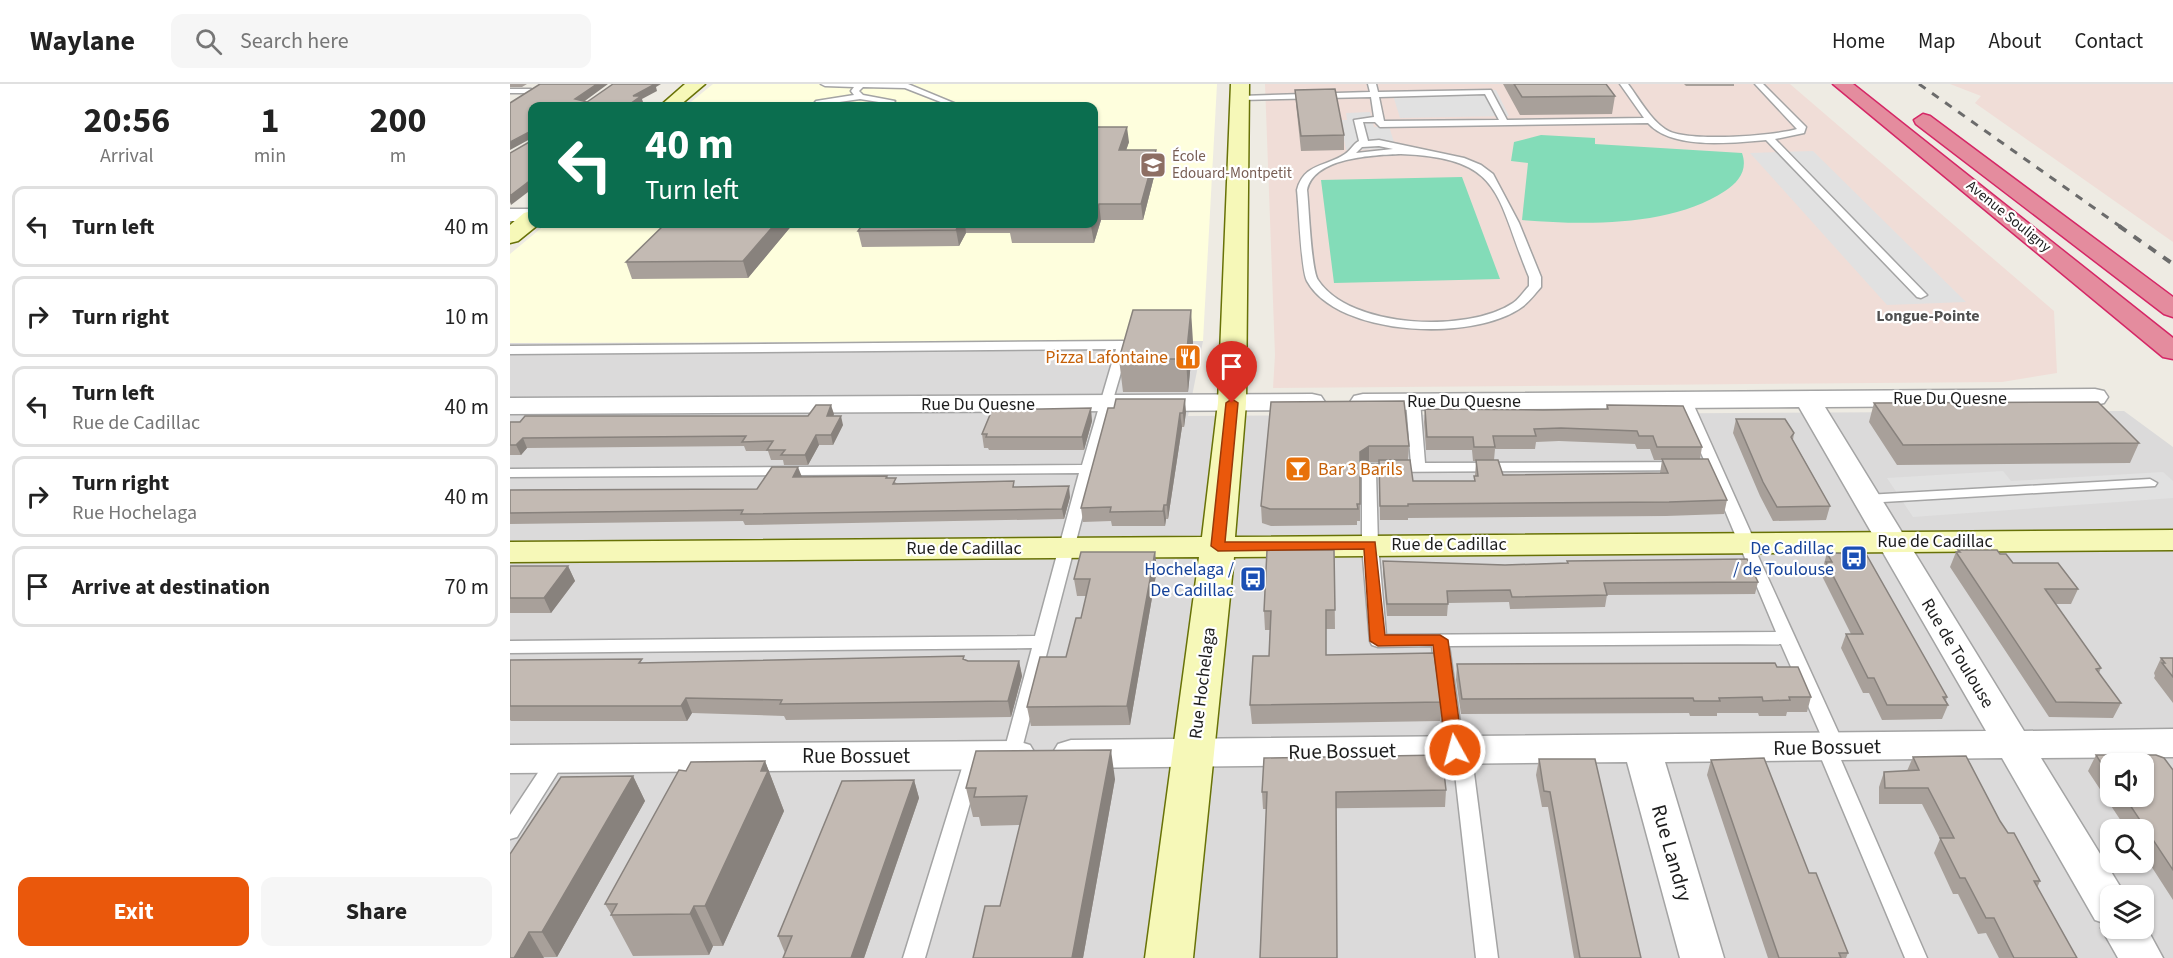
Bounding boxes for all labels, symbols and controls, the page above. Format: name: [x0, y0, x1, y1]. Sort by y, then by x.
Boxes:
search box: [171, 14, 591, 68]
text: Waylane: [30, 21, 135, 61]
icon: search: [192, 25, 225, 58]
text: Search here: [240, 25, 349, 57]
text: Home: [1832, 26, 1885, 56]
text: Map: [1918, 26, 1956, 56]
text: About: [1989, 26, 2041, 56]
text: Contact: [2074, 26, 2143, 56]
text: 20:56: [83, 95, 170, 146]
text: 1: [260, 95, 279, 146]
text: 200: [370, 95, 427, 146]
text: 40 m: [645, 115, 734, 175]
icon: left: [546, 126, 624, 204]
text: Arrival: [100, 142, 154, 170]
text: min: [254, 142, 286, 170]
text: m: [390, 142, 406, 170]
place label: École Edouard-Montpetit: [1172, 146, 1292, 184]
school or university icon: École Edouard-Montpetit: [1138, 150, 1168, 180]
text: Turn left: [645, 171, 739, 210]
street label: Avenue Souligny: [1962, 176, 2056, 257]
icon: left: [21, 210, 54, 243]
text: Turn left: [72, 211, 154, 243]
text: 40 m: [444, 211, 489, 243]
icon: right: [21, 300, 54, 333]
text: Turn right: [72, 301, 169, 333]
text: 10 m: [444, 301, 489, 333]
district label: Longue-Pointe: [1876, 305, 1980, 327]
pin: [1206, 341, 1257, 403]
restaurant icon: Pizza Lafontaine: [1173, 342, 1203, 372]
place label: Pizza Lafontaine: [1045, 345, 1168, 370]
icon: arrive: [1215, 350, 1248, 383]
text: Turn left: [72, 377, 154, 409]
street label: Rue Du Quesne: [1893, 386, 2007, 411]
street label: Rue Du Quesne: [1407, 389, 1521, 414]
icon: left: [21, 390, 54, 423]
text: 40 m: [444, 391, 489, 423]
street label: Rue Du Quesne: [921, 392, 1035, 417]
text: Rue de Cadillac: [72, 409, 200, 437]
bar icon: Bar 3 Barils: [1283, 454, 1313, 484]
place label: Bar 3 Barils: [1318, 457, 1403, 482]
text: Turn right: [72, 467, 169, 499]
icon: right: [21, 480, 54, 513]
text: 40 m: [444, 481, 489, 513]
text: Rue Hochelaga: [72, 499, 197, 527]
street label: Rue de Cadillac: [1877, 529, 1993, 554]
street label: Rue de Cadillac: [1391, 532, 1507, 557]
street label: Rue de Cadillac: [906, 536, 1022, 561]
place label: De Cadillac / de Toulouse: [1733, 536, 1834, 582]
bus stop icon: De Cadillac / de Toulouse: [1839, 543, 1869, 573]
place label: Hochelaga / De Cadillac: [1144, 557, 1235, 603]
bus stop icon: Hochelaga / De Cadillac: [1238, 564, 1268, 594]
icon: arrive: [21, 570, 54, 603]
text: Arrive at destination: [72, 571, 270, 603]
text: 70 m: [444, 571, 489, 603]
street label: Rue de Toulouse: [1915, 594, 2000, 713]
street label: Rue Hochelaga: [1183, 626, 1222, 740]
position arrow: [1423, 718, 1487, 782]
street label: Rue Bossuet: [1773, 731, 1881, 763]
street label: Rue Bossuet: [1288, 735, 1396, 767]
street label: Rue Bossuet: [802, 741, 910, 771]
map controls: [2100, 753, 2154, 939]
button: sound: [2100, 753, 2154, 807]
street label: Rue Landry: [1644, 801, 1700, 905]
button: search: [2100, 819, 2154, 873]
button: Exit: [18, 877, 249, 946]
button: Share: [261, 877, 492, 946]
button: layers: [2100, 885, 2154, 939]

